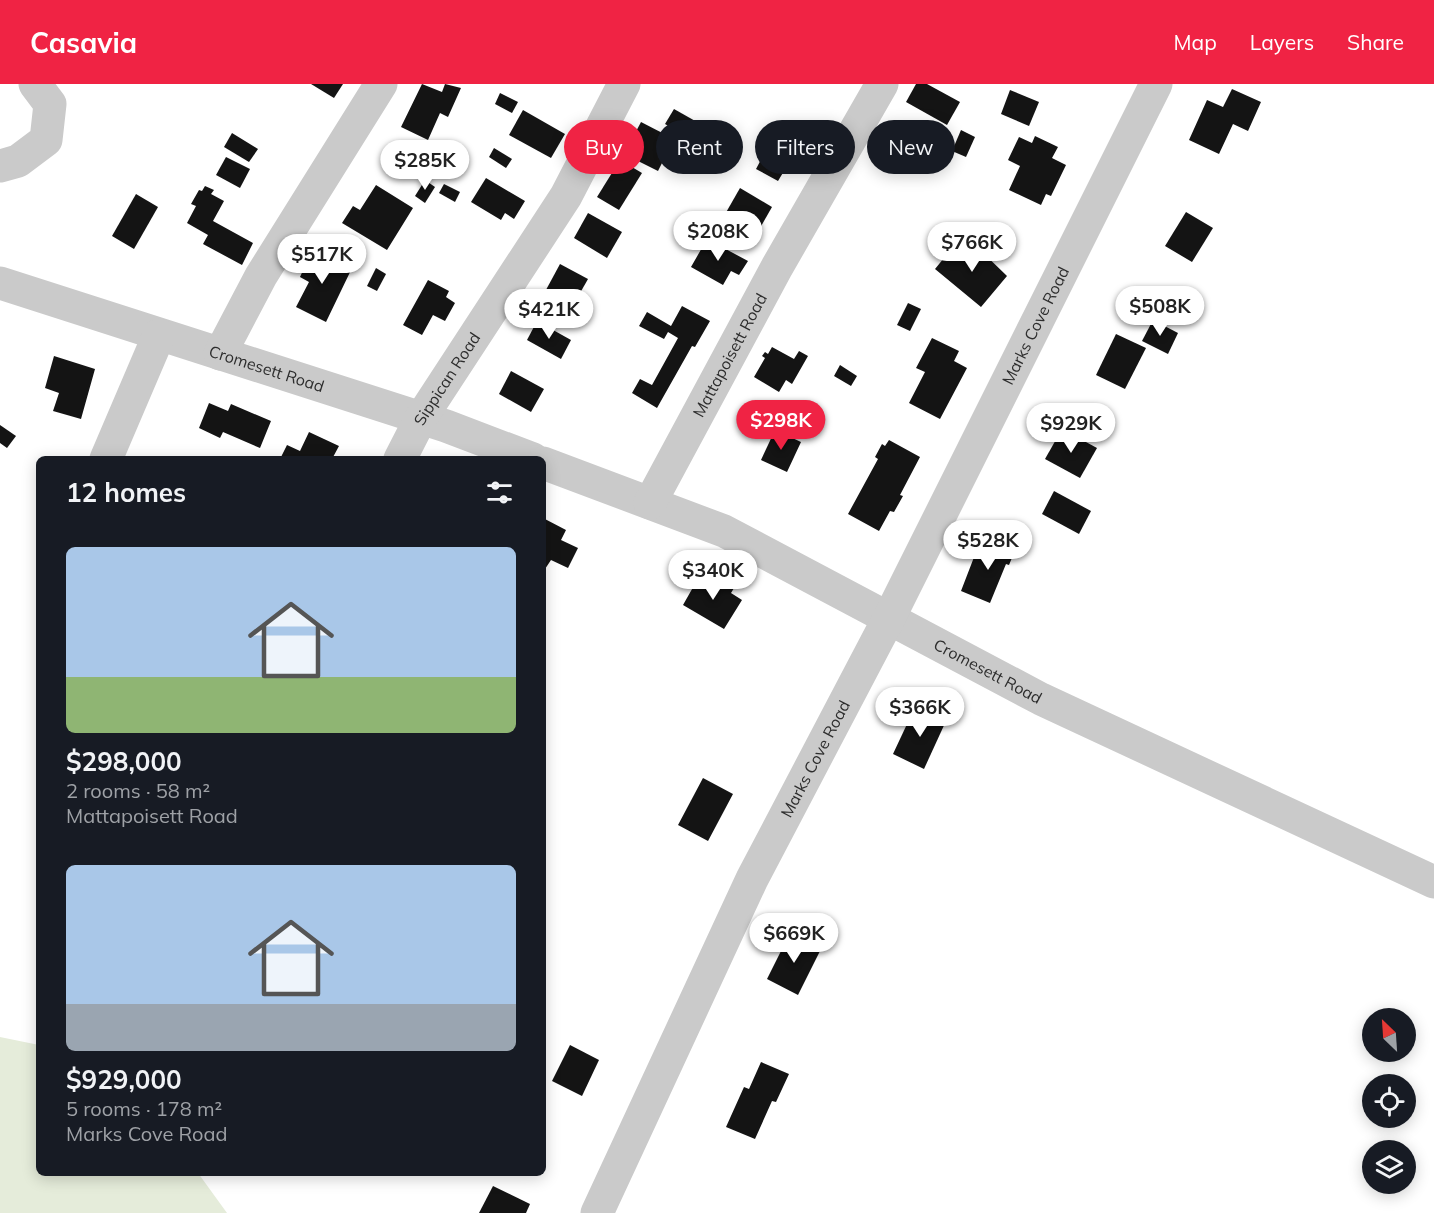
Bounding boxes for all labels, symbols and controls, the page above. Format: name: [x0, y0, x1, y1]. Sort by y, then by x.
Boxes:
text: Casavia: [30, 25, 137, 60]
text: Map: [1174, 29, 1217, 55]
text: Layers: [1250, 29, 1314, 55]
text: Share: [1347, 29, 1404, 55]
chip: Buy: [564, 120, 644, 174]
chip: Rent: [656, 120, 743, 174]
chip: Filters: [755, 120, 855, 174]
chip: New: [867, 120, 955, 174]
pin: $285K: [383, 140, 467, 191]
text: $285K: [394, 147, 456, 172]
pin: $208K: [676, 211, 760, 262]
text: $208K: [687, 218, 749, 243]
pin: $766K: [930, 222, 1014, 273]
text: $766K: [941, 229, 1003, 254]
pin: $517K: [280, 234, 364, 285]
text: $517K: [291, 241, 353, 266]
street label: Marks Cove Road: [997, 263, 1073, 388]
pin: $508K: [1118, 286, 1202, 337]
pin: $421K: [507, 289, 591, 340]
street label: Mattapoisett Road: [688, 290, 771, 420]
text: $508K: [1129, 293, 1191, 318]
text: $421K: [518, 296, 580, 321]
street label: Sippican Road: [409, 328, 484, 428]
street label: Cromesett Road: [207, 341, 327, 396]
pin: $298K: [739, 400, 823, 451]
pin: $929K: [1029, 403, 1113, 454]
text: $298K: [750, 407, 812, 432]
text: $929K: [1040, 410, 1102, 435]
text: 12 homes: [66, 476, 186, 509]
icon: filters: [483, 476, 516, 509]
pin: $528K: [946, 520, 1030, 571]
text: $528K: [957, 527, 1019, 552]
pin: $340K: [671, 550, 755, 601]
text: $340K: [682, 557, 744, 582]
icon: home: [237, 586, 345, 694]
street label: Cromesett Road: [930, 634, 1045, 708]
pin: $366K: [878, 687, 962, 738]
text: $366K: [889, 694, 951, 719]
street label: Marks Cove Road: [776, 697, 854, 821]
text: $298,000: [66, 745, 182, 778]
text: 2 rooms · 58 m²: [66, 778, 210, 803]
text: Mattapoisett Road: [66, 803, 238, 828]
icon: home: [237, 904, 345, 1012]
pin: $669K: [752, 913, 836, 964]
text: $669K: [763, 920, 825, 945]
north arrow: [1362, 1008, 1416, 1062]
map controls: [1362, 1008, 1416, 1194]
text: $929,000: [66, 1063, 182, 1096]
button: locate: [1362, 1074, 1416, 1128]
text: 5 rooms · 178 m²: [66, 1096, 222, 1121]
text: Marks Cove Road: [66, 1121, 228, 1146]
button: layers: [1362, 1140, 1416, 1194]

